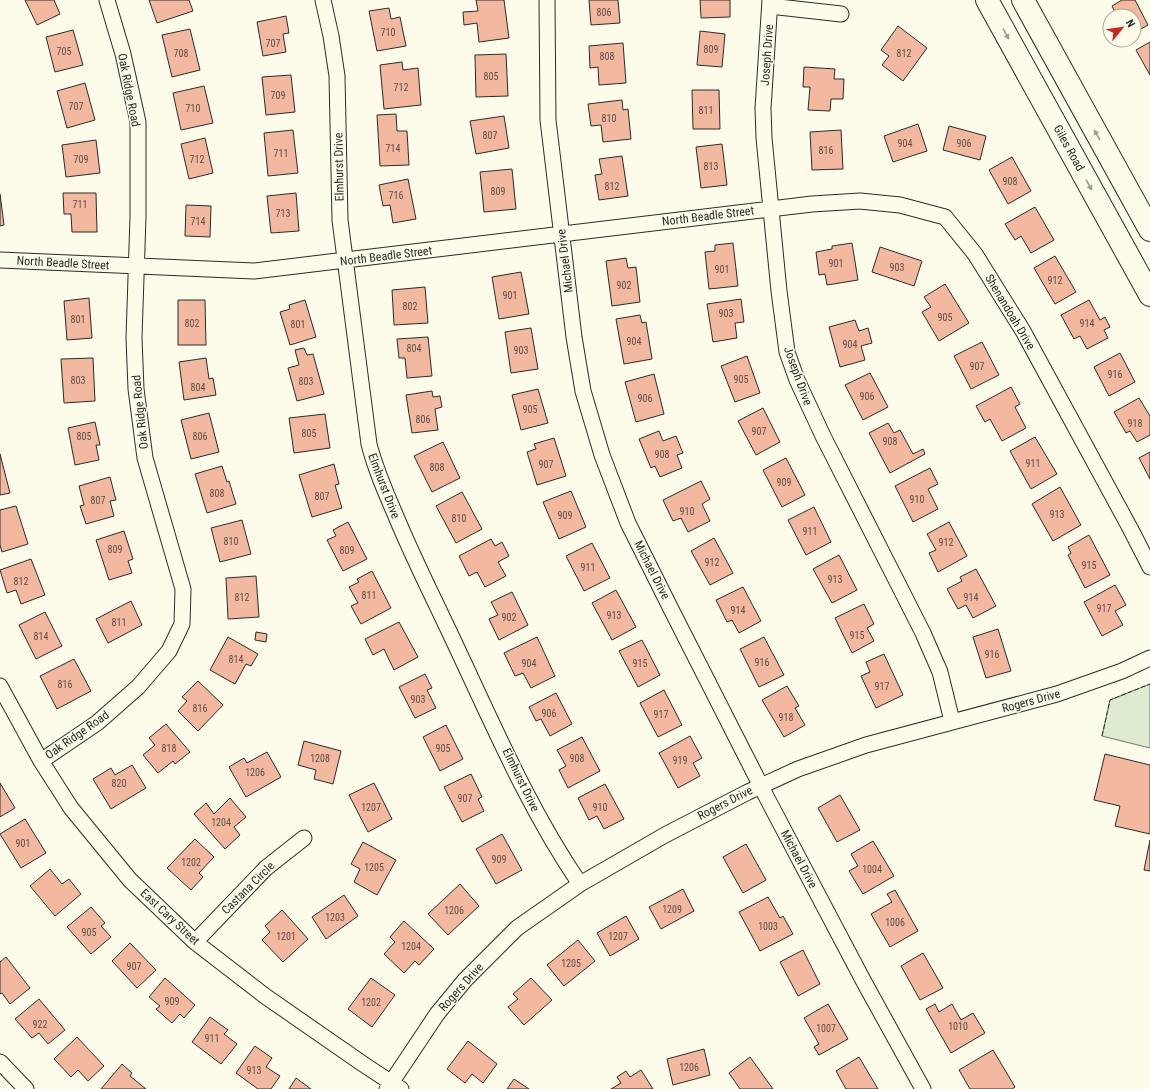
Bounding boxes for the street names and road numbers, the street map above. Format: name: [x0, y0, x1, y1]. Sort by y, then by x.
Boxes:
street label: Joseph Drive: [758, 24, 776, 86]
street label: Oak Ridge Road: [115, 52, 143, 128]
street label: Giles Road: [1051, 123, 1087, 174]
street label: Elmhurst Drive: [331, 132, 347, 201]
street label: North Beadle Street: [661, 203, 755, 229]
street label: Michael Drive: [554, 228, 576, 294]
street label: North Beadle Street: [339, 243, 433, 269]
street label: North Beadle Street: [16, 254, 110, 272]
street label: Shenandoah Drive: [982, 272, 1038, 352]
street label: Joseph Drive: [781, 345, 815, 408]
street label: Oak Ridge Road: [129, 374, 151, 450]
street label: Elmhurst Drive: [365, 451, 403, 521]
street label: Michael Drive: [631, 538, 673, 602]
street label: Rogers Drive: [1000, 686, 1062, 715]
street label: Oak Ridge Road: [42, 708, 112, 762]
street label: Elmhurst Drive: [500, 746, 543, 814]
street label: Rogers Drive: [695, 783, 755, 823]
street label: Michael Drive: [778, 827, 820, 891]
street label: Castana Circle: [219, 859, 277, 917]
street label: East Cary Street: [138, 886, 203, 948]
street label: Rogers Drive: [436, 960, 486, 1014]

